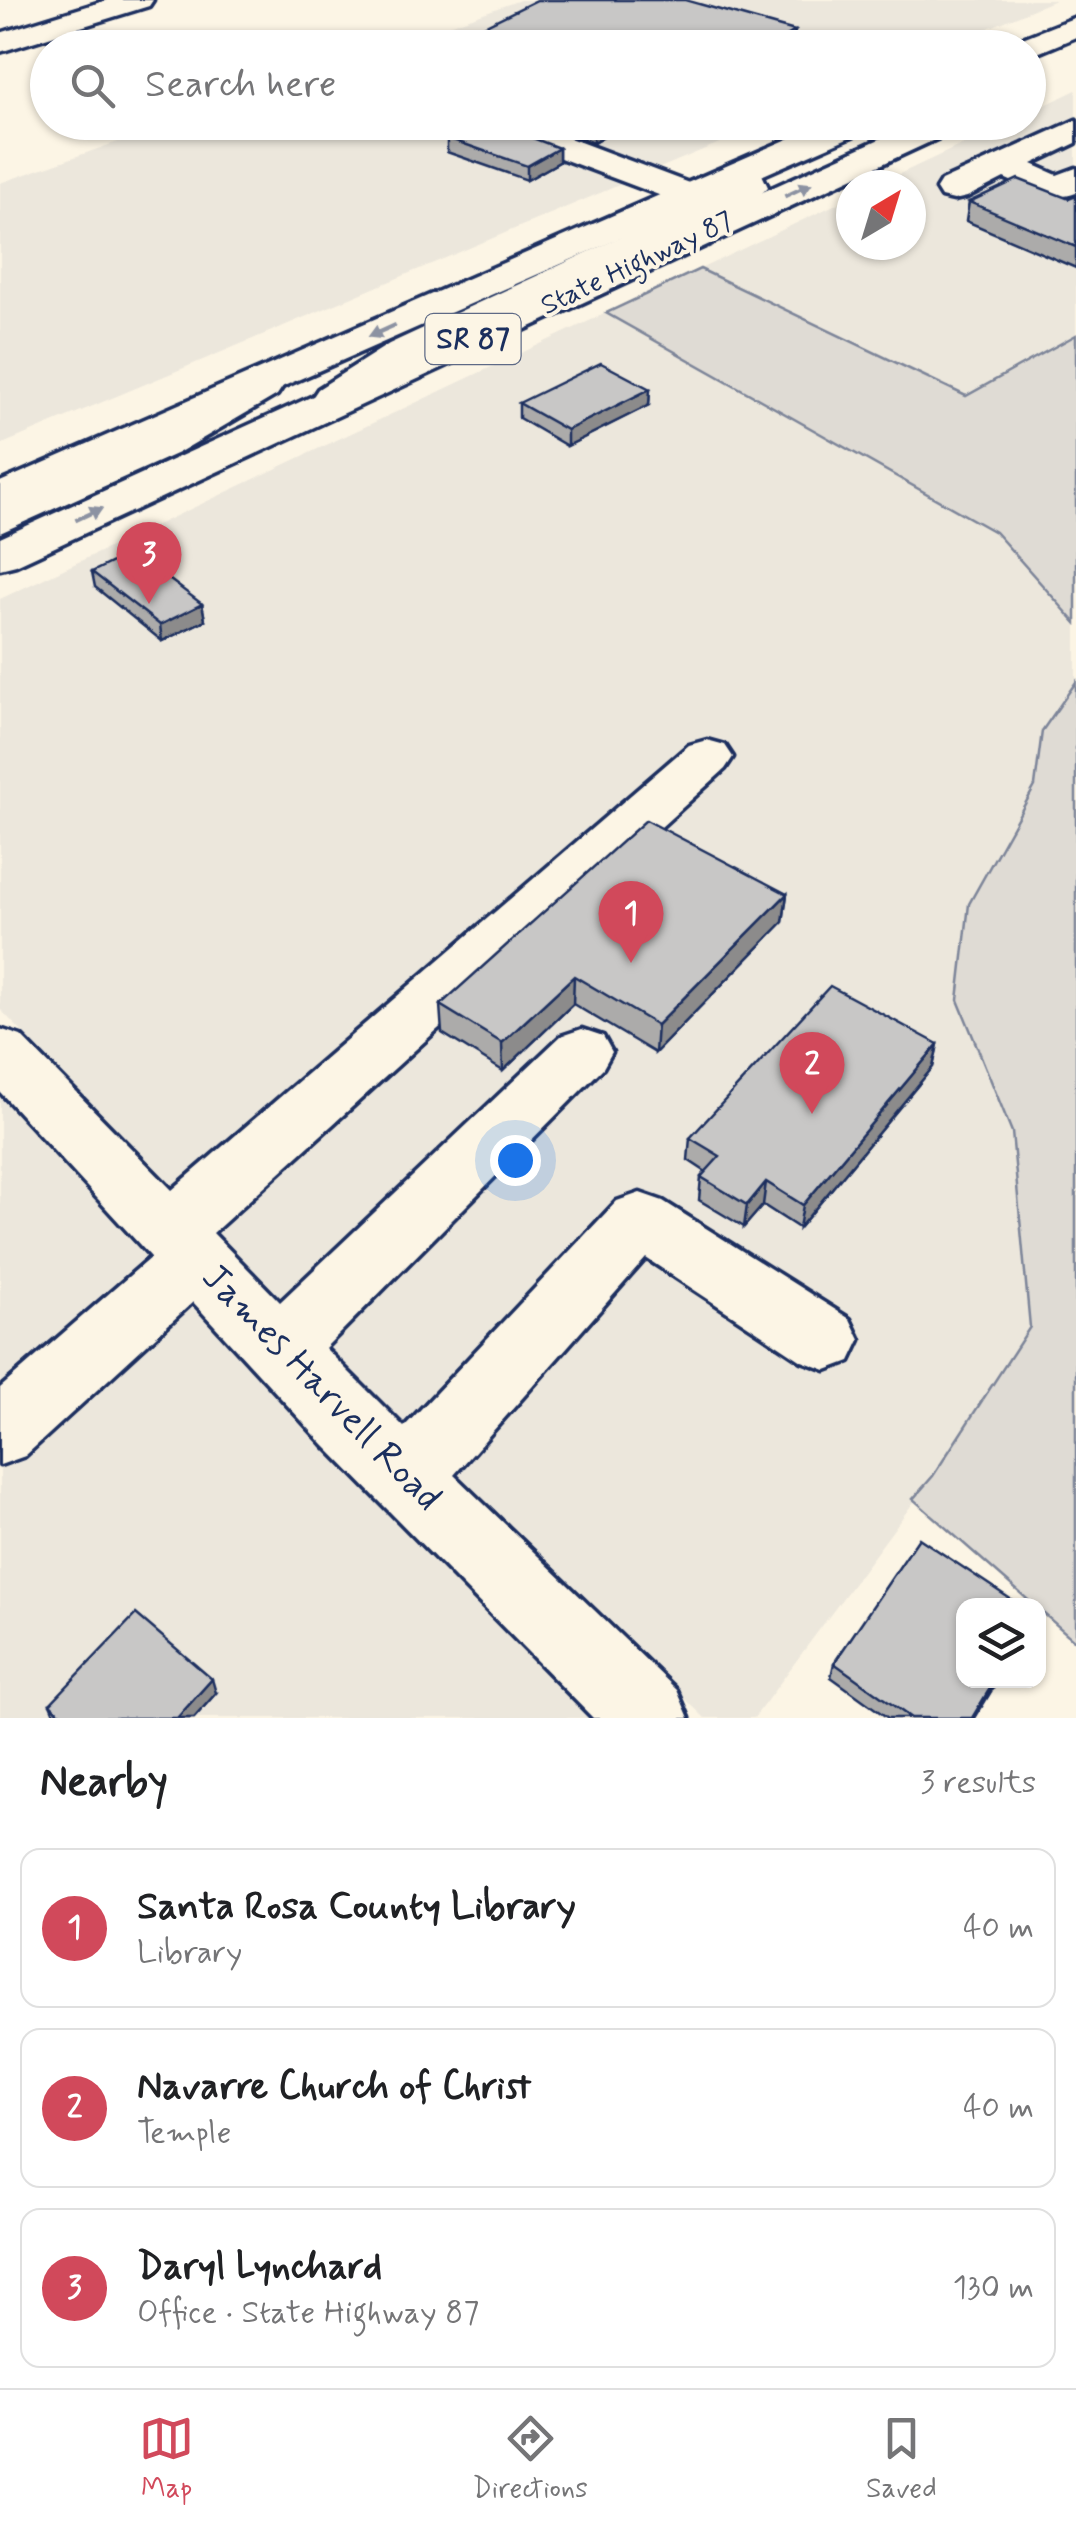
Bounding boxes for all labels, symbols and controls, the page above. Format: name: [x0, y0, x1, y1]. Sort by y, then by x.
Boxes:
search box: [30, 30, 1046, 140]
icon: search: [65, 58, 120, 113]
text: Search here: [145, 61, 336, 110]
north arrow: [836, 170, 926, 260]
one-way arrow: [783, 182, 813, 198]
street label: State Highway 87: [535, 203, 740, 327]
road number: SR 87: [426, 314, 520, 364]
one-way arrow: [367, 323, 397, 339]
one-way arrow: [75, 506, 104, 523]
pin: 3: [116, 522, 182, 604]
pin: 1: [598, 880, 664, 963]
pin: 2: [780, 1032, 844, 1114]
your location: [490, 1135, 541, 1186]
street label: James Harvell Road: [190, 1254, 452, 1522]
map controls: [956, 1598, 1046, 1688]
button: layers: [956, 1598, 1046, 1688]
text: Nearby: [40, 1756, 168, 1811]
text: 3 results: [920, 1762, 1036, 1804]
text: Santa Rosa County Library: [137, 1883, 576, 1932]
text: 1: [67, 1907, 82, 1949]
text: 40 m: [963, 1907, 1034, 1949]
text: Library: [137, 1932, 242, 1974]
text: Navarre Church of Christ: [137, 2063, 531, 2112]
text: 2: [67, 2087, 82, 2129]
text: 40 m: [963, 2087, 1034, 2129]
text: Temple: [137, 2112, 232, 2154]
text: Daryl Lynchard: [137, 2243, 382, 2292]
text: 3: [67, 2267, 82, 2309]
text: 130 m: [953, 2267, 1034, 2309]
text: Office · State Highway 87: [137, 2292, 479, 2334]
tab: Map: [139, 2411, 194, 2508]
tab: Directions: [473, 2411, 588, 2508]
tab: Saved: [866, 2411, 937, 2508]

